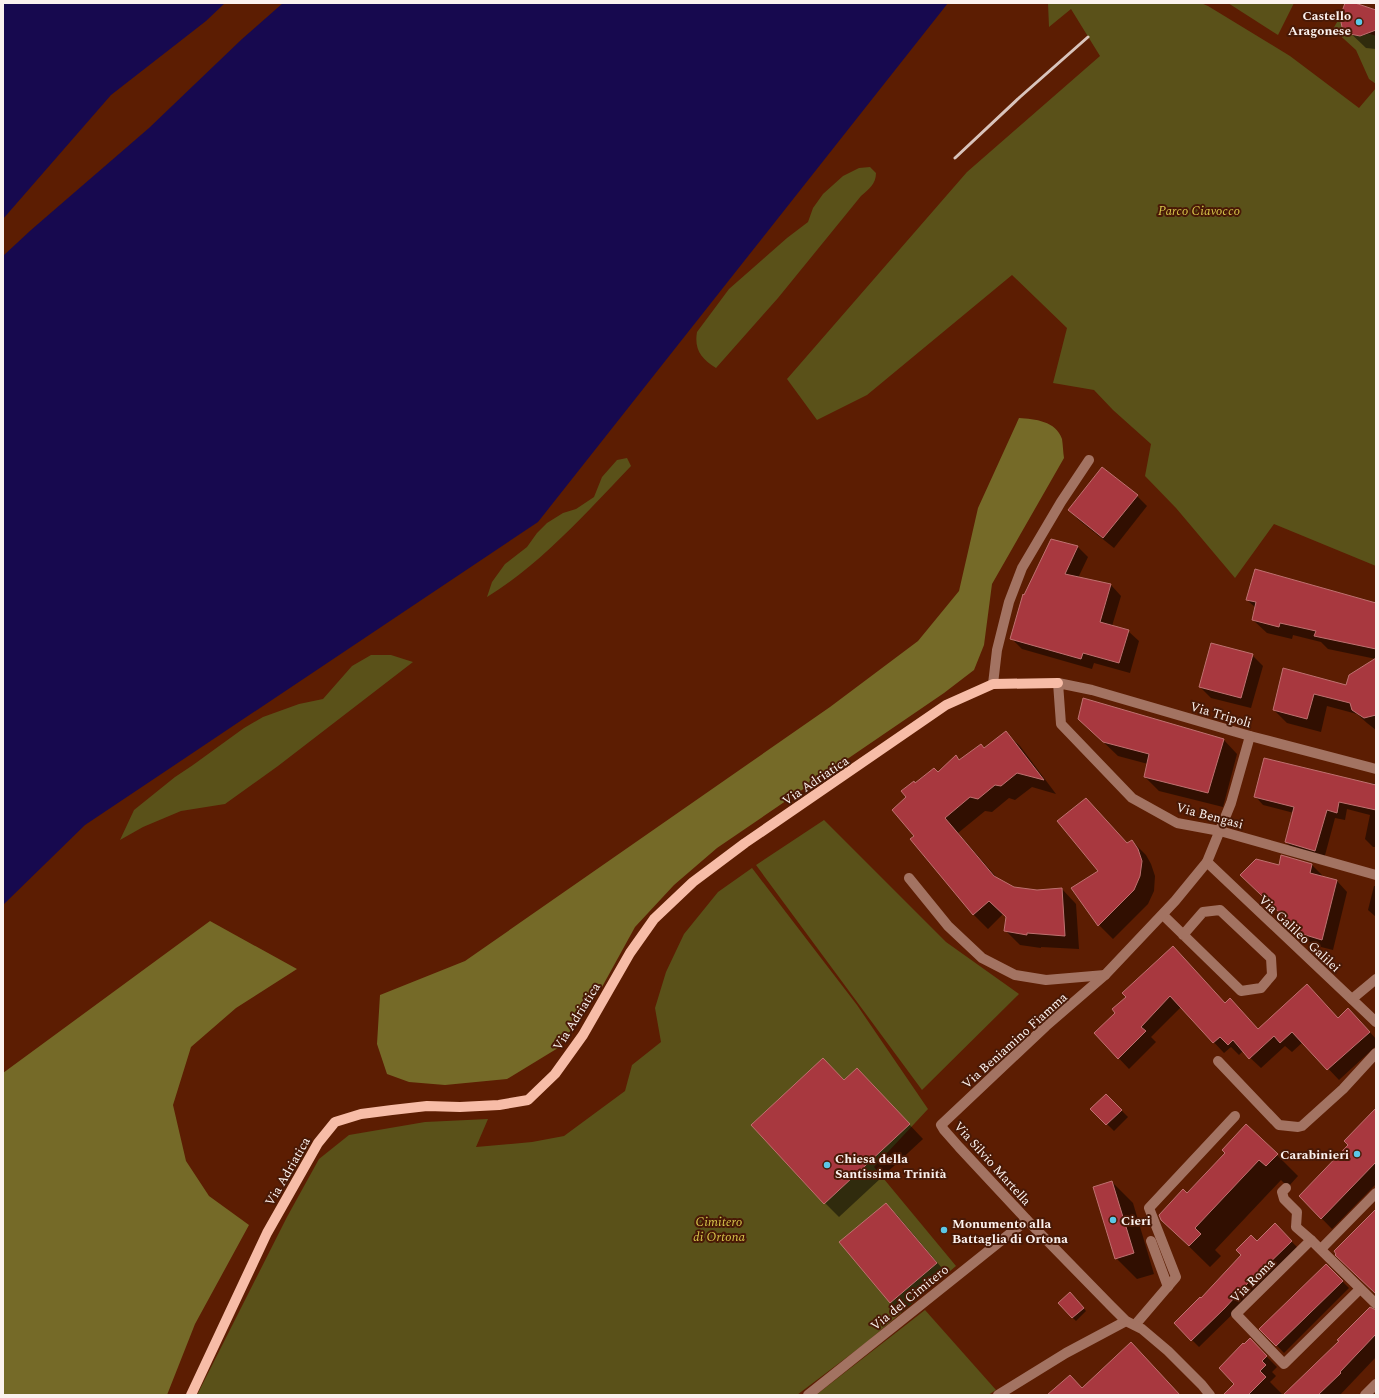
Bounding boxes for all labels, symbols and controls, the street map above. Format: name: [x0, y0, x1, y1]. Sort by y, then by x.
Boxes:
place label: Castello Aragonese: [1288, 6, 1351, 41]
marker: Castello Aragonese: [1354, 17, 1364, 27]
park label: Parco Ciavocco: [1158, 201, 1240, 221]
street label: Via Tripoli: [1188, 697, 1254, 733]
street label: Via Adriatica: [778, 751, 854, 811]
street label: Via Bengasi: [1174, 797, 1246, 835]
street label: Via Galileo Galilei: [1254, 890, 1345, 977]
street label: Via Adriatica: [548, 978, 606, 1054]
street label: Via Beniamino Fiamma: [957, 987, 1072, 1094]
street label: Via Silvio Martella: [949, 1117, 1036, 1211]
street label: Via Adriatica: [260, 1133, 316, 1210]
place label: Carabinieri: [1280, 1145, 1349, 1165]
place label: Chiesa della Santissima Trinità: [835, 1149, 947, 1184]
marker: Carabinieri: [1352, 1149, 1362, 1159]
marker: Chiesa della Santissima Trinità: [822, 1160, 832, 1170]
place label: Cieri: [1121, 1211, 1151, 1231]
park label: Cimitero di Ortona: [693, 1212, 745, 1247]
place label: Monumento alla Battaglia di Ortona: [952, 1214, 1068, 1249]
marker: Cieri: [1108, 1215, 1118, 1225]
marker: Monumento alla Battaglia di Ortona: [939, 1225, 949, 1235]
street label: Via Roma: [1226, 1253, 1280, 1308]
street label: Via del Cimitero: [866, 1260, 953, 1336]

